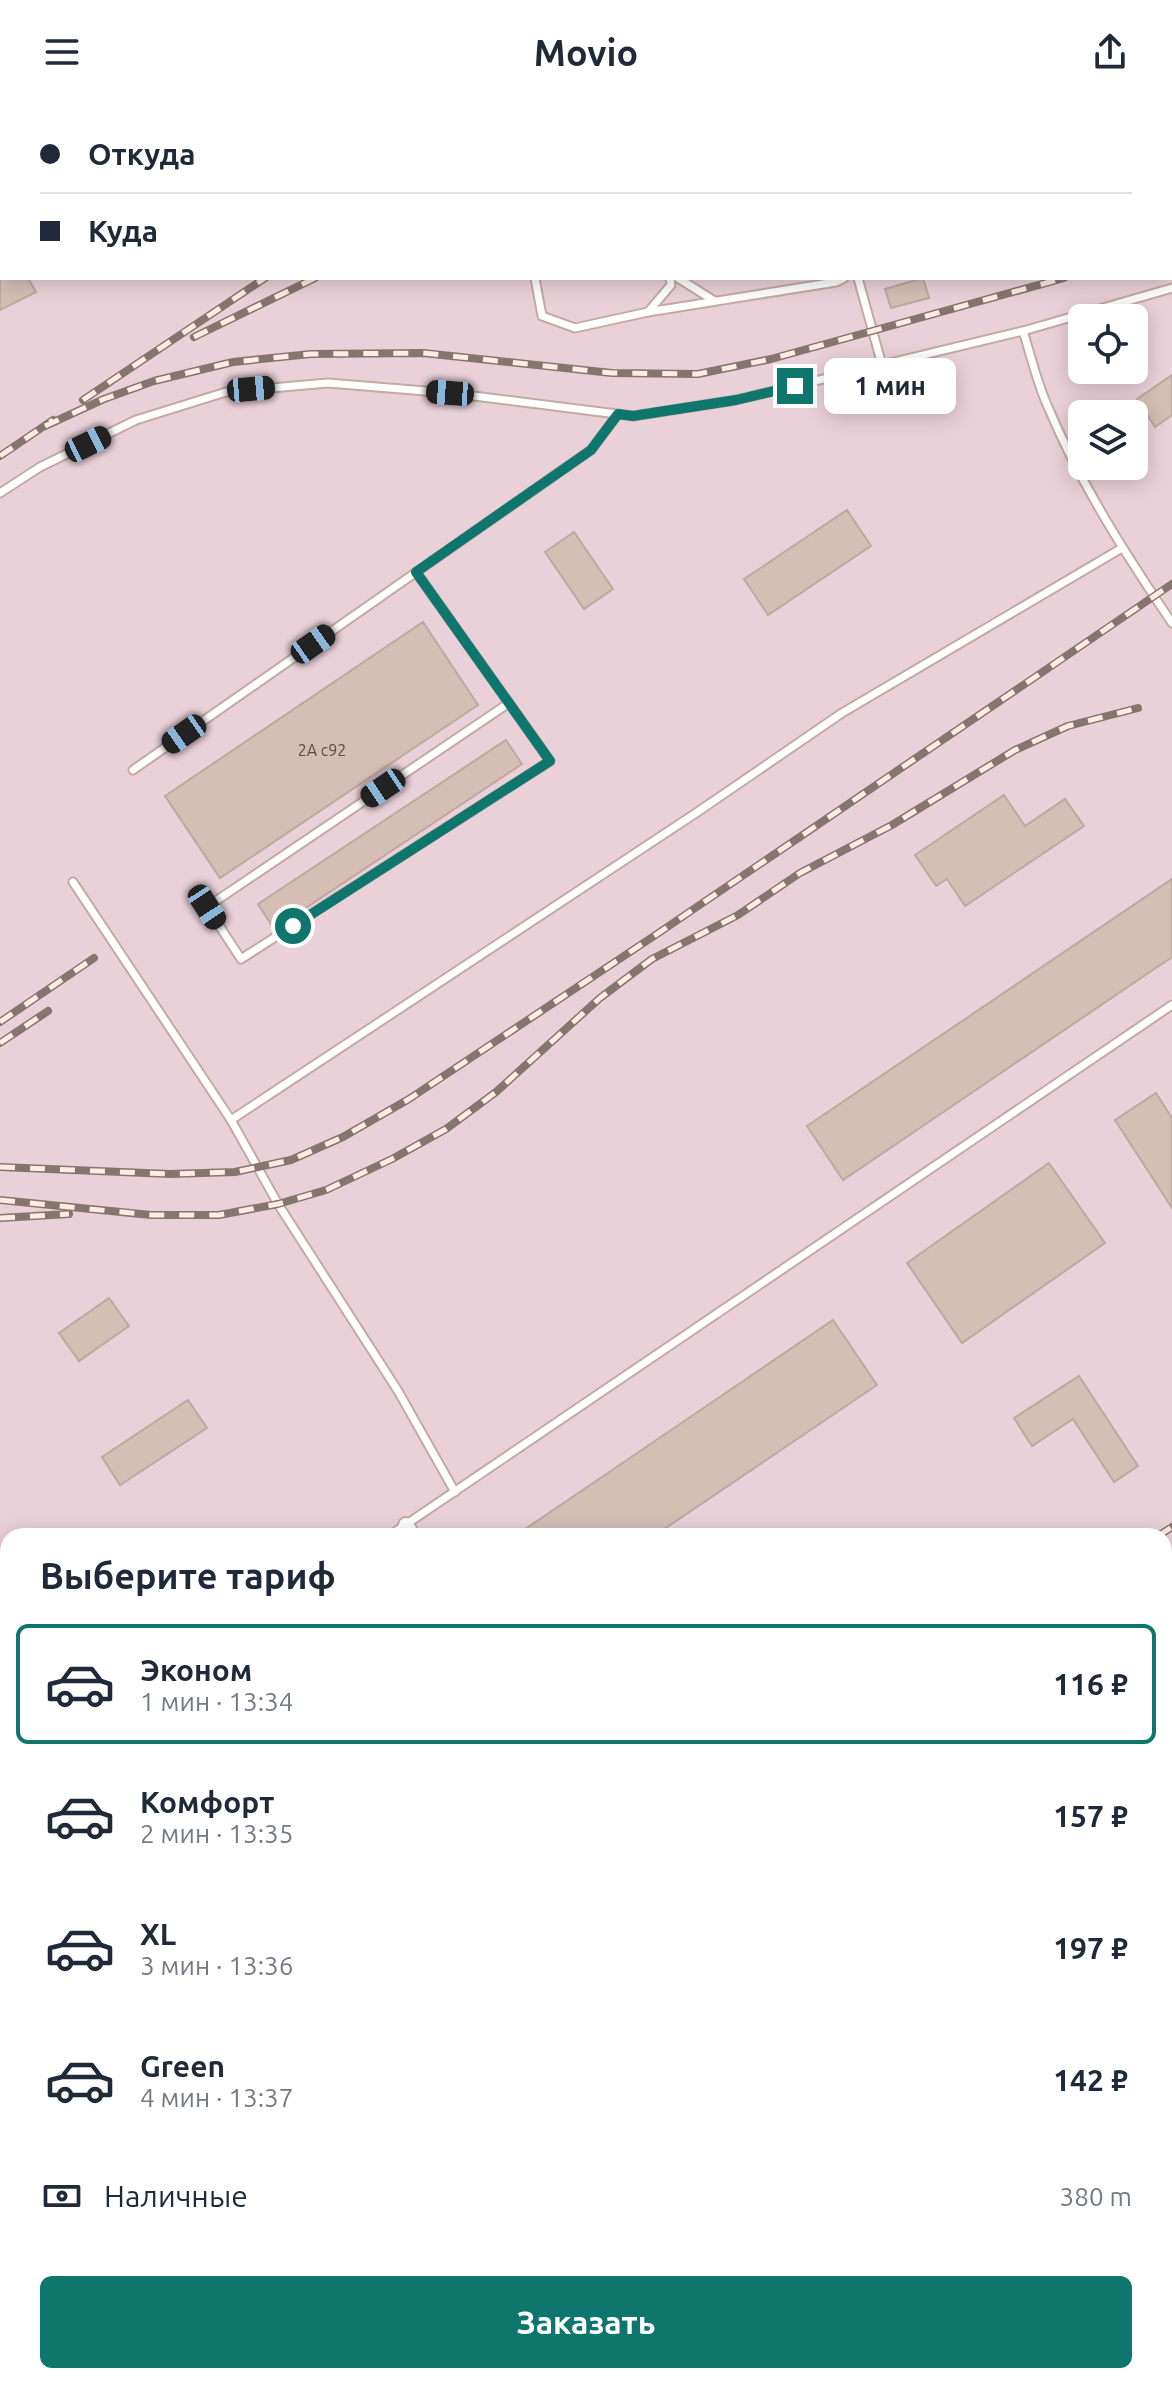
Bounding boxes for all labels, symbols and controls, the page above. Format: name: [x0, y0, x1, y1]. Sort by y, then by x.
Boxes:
icon: menu: [40, 30, 84, 74]
icon: share: [1088, 30, 1132, 74]
text: Movio: [534, 32, 638, 73]
text: Откуда: [88, 137, 196, 171]
text: Куда: [88, 214, 158, 248]
map controls: [1068, 304, 1148, 480]
button: locate: [1068, 304, 1148, 384]
callout: 1 мин: [823, 358, 955, 414]
route end: [777, 368, 813, 404]
text: 1 мин: [854, 371, 926, 400]
car: [226, 375, 276, 403]
car: [425, 379, 475, 407]
button: layers: [1068, 400, 1148, 480]
car: [61, 423, 115, 465]
car: [286, 620, 340, 668]
car: [157, 710, 211, 758]
house number: 2А с92: [298, 741, 346, 759]
car: [356, 765, 410, 811]
car: [184, 880, 230, 934]
route start: [275, 908, 311, 944]
text: Выберите тариф: [40, 1555, 336, 1596]
icon: car: [44, 1648, 116, 1720]
text: Эконом: [140, 1653, 252, 1687]
text: 116 ₽: [1053, 1667, 1128, 1701]
text: 1 мин · 13:34: [140, 1687, 293, 1716]
icon: car: [44, 1780, 116, 1852]
text: Комфорт: [140, 1785, 274, 1819]
text: 157 ₽: [1053, 1799, 1128, 1833]
text: 2 мин · 13:35: [140, 1819, 293, 1848]
icon: car: [44, 1912, 116, 1984]
text: XL: [140, 1917, 176, 1951]
text: 197 ₽: [1053, 1931, 1128, 1965]
text: 3 мин · 13:36: [140, 1951, 293, 1980]
icon: car: [44, 2044, 116, 2116]
text: Green: [140, 2049, 225, 2083]
text: 142 ₽: [1053, 2063, 1128, 2097]
text: 4 мин · 13:37: [140, 2083, 293, 2112]
icon: cash: [40, 2174, 84, 2218]
text: Наличные: [104, 2179, 248, 2213]
text: 380 m: [1060, 2182, 1132, 2211]
button: Заказать: [40, 2276, 1132, 2368]

